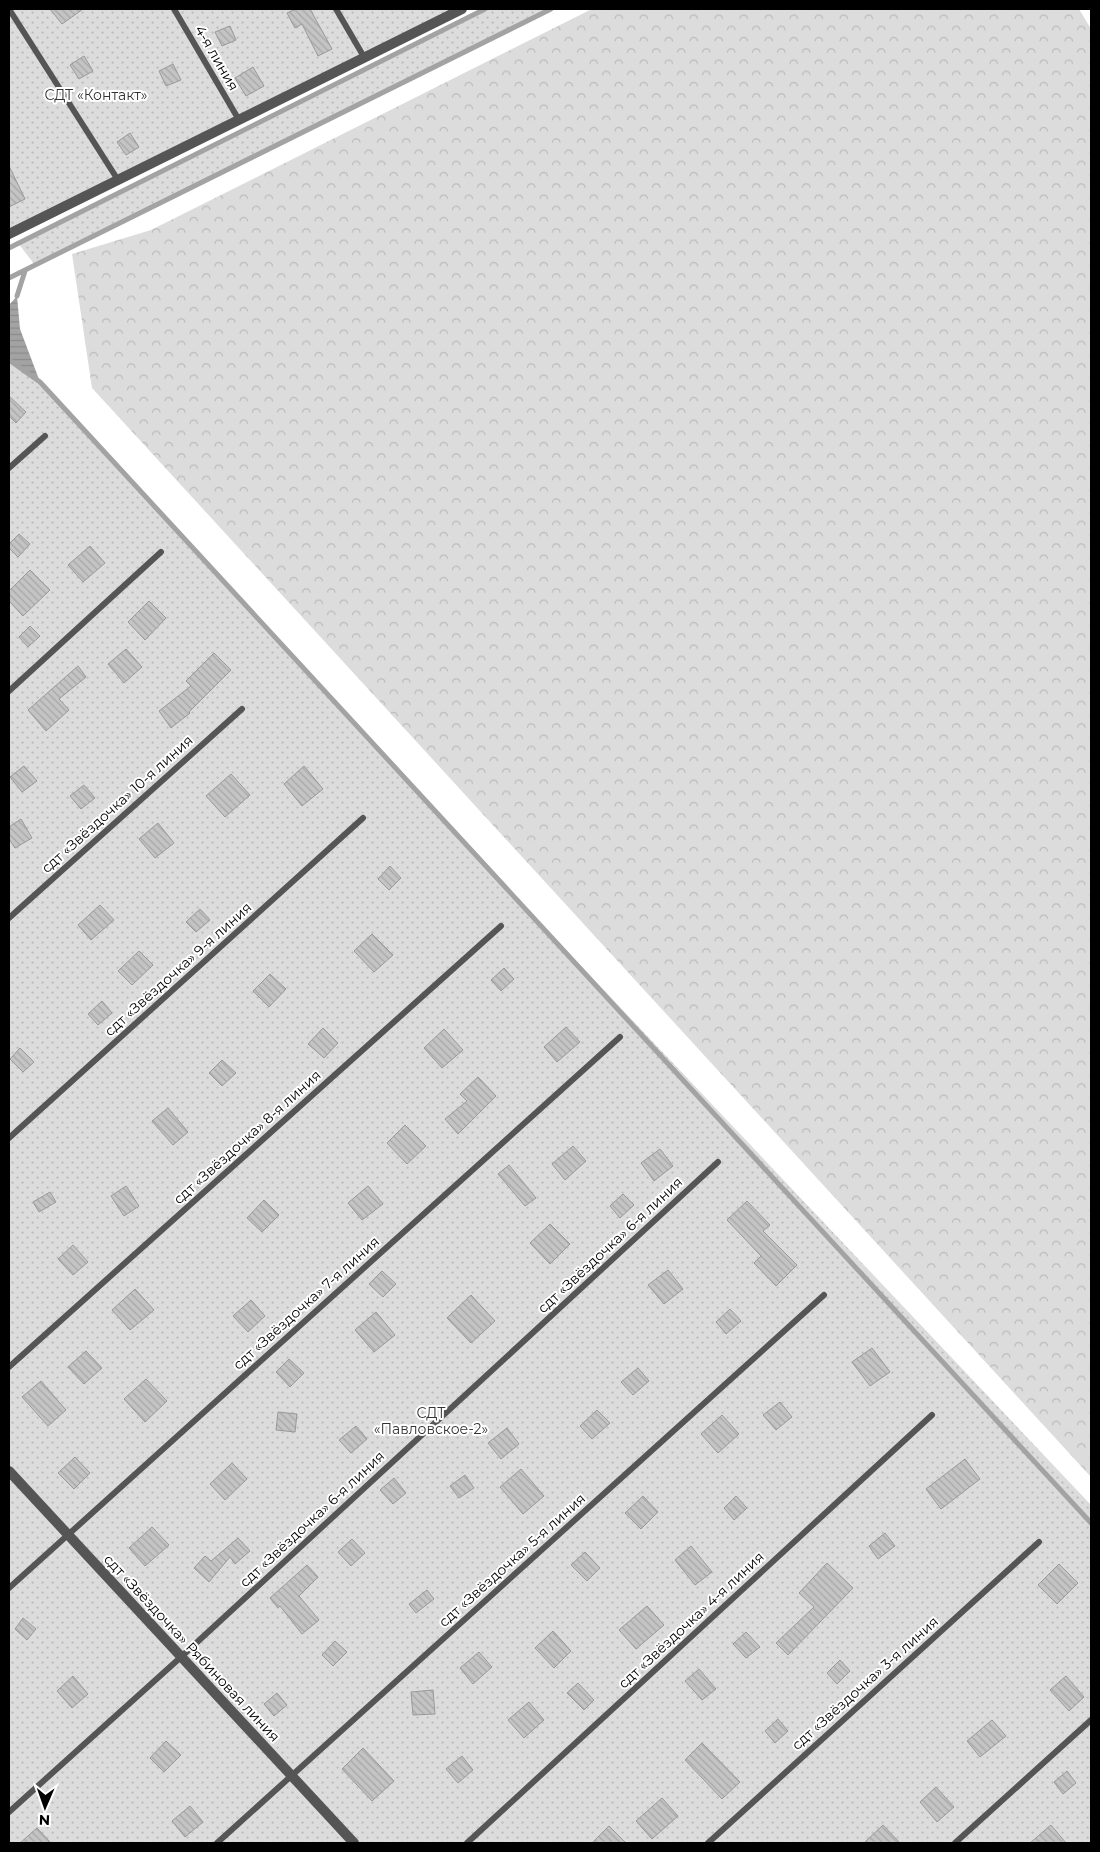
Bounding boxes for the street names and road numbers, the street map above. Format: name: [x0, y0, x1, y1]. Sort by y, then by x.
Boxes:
street label: 4-я линия: [191, 22, 243, 94]
street label: сдт «Звёздочка» 10-я линия: [38, 731, 196, 877]
street label: сдт «Звёздочка» 9-я линия: [101, 898, 255, 1040]
street label: сдт «Звёздочка» 8-я линия: [170, 1066, 324, 1208]
street label: сдт «Звёздочка» 6-я линия: [534, 1173, 686, 1317]
street label: сдт «Звёздочка» 7-я линия: [229, 1232, 383, 1374]
street label: сдт «Звёздочка» 6-я линия: [236, 1447, 388, 1591]
street label: сдт «Звёздочка» 5-я линия: [435, 1489, 589, 1631]
street label: сдт «Звёздочка» 4-я линия: [614, 1548, 768, 1692]
street label: сдт «Звёздочка» Рябиновая линия: [100, 1550, 284, 1746]
street label: сдт «Звёздочка» 3-я линия: [788, 1612, 942, 1754]

